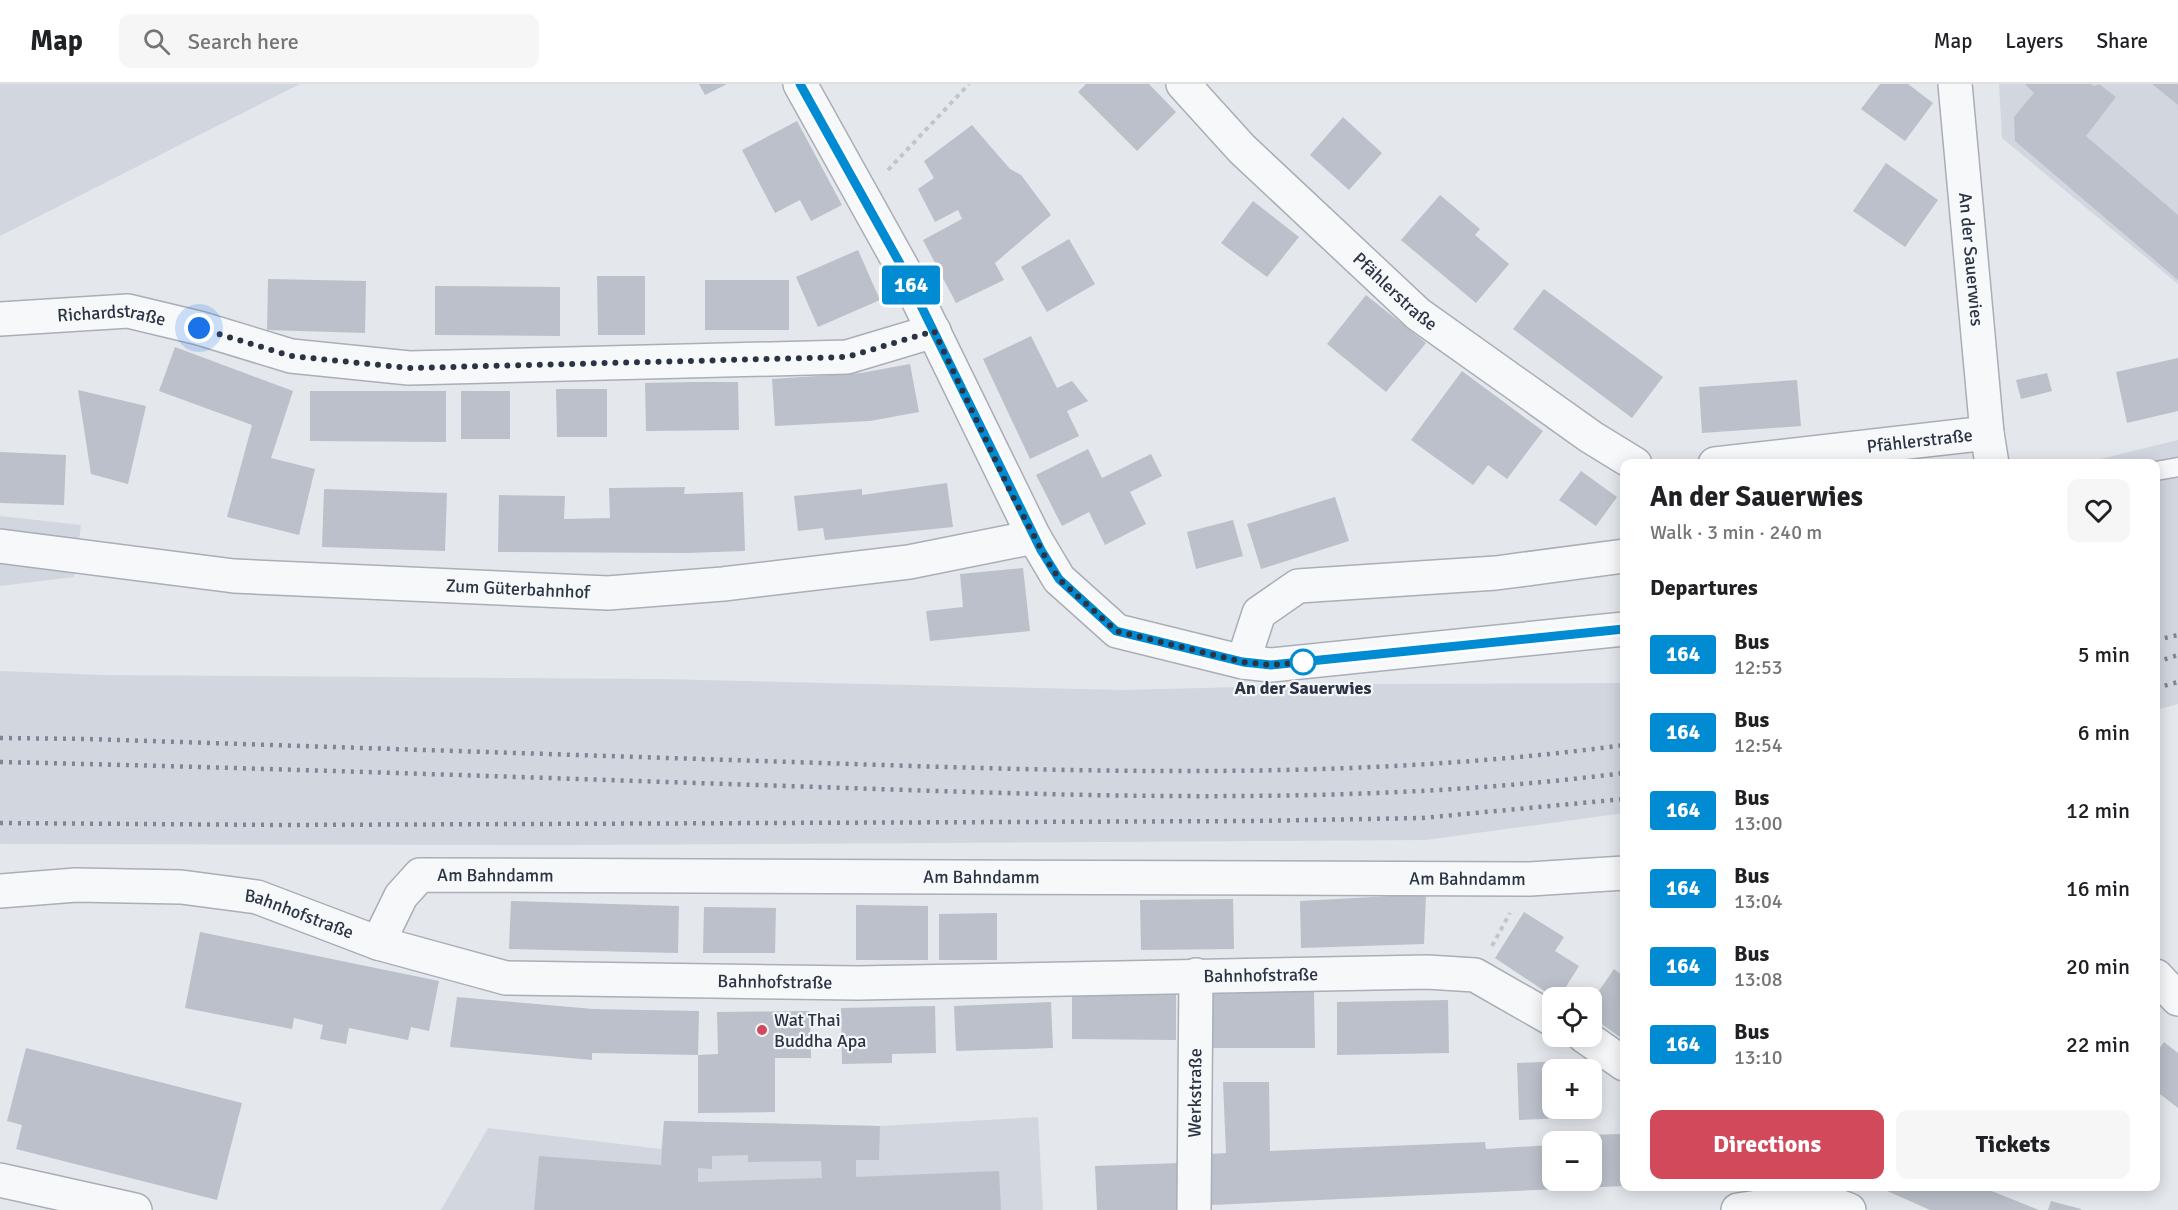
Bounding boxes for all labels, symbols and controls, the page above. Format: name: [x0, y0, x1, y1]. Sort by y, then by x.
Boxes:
search box: [119, 14, 539, 68]
text: Map: [30, 24, 83, 58]
icon: search: [140, 25, 173, 58]
text: Search here: [188, 28, 299, 55]
text: Map: [1934, 28, 1972, 54]
text: Layers: [2005, 28, 2063, 54]
text: Share: [2096, 28, 2148, 54]
street label: An der Sauerwies: [1954, 192, 1988, 327]
street label: Pfählerstraße: [1348, 248, 1442, 335]
line badge: 164: [876, 266, 946, 304]
text: 164: [894, 272, 928, 298]
street label: Richardstraße: [57, 300, 168, 331]
your location: [184, 313, 214, 343]
street label: Pfählerstraße: [1866, 424, 1974, 458]
button: heart: [2067, 479, 2130, 542]
text: An der Sauerwies: [1650, 480, 1863, 514]
text: Walk · 3 min · 240 m: [1650, 520, 1822, 545]
text: Departures: [1650, 574, 1758, 601]
street label: Zum Güterbahnhof: [445, 575, 591, 603]
text: Bus: [1734, 628, 1769, 655]
text: 164: [1666, 641, 1700, 667]
text: 5 min: [2078, 641, 2130, 668]
marker: An der Sauerwies: [1290, 649, 1316, 675]
text: 12:53: [1734, 655, 1783, 680]
place label: An der Sauerwies: [1235, 677, 1371, 699]
text: Bus: [1734, 706, 1769, 733]
text: 164: [1666, 719, 1700, 745]
text: 6 min: [2078, 719, 2130, 746]
text: 12:54: [1734, 733, 1783, 758]
text: Bus: [1734, 784, 1769, 811]
text: 164: [1666, 797, 1700, 823]
text: 12 min: [2066, 797, 2130, 824]
text: 13:00: [1734, 811, 1783, 836]
text: Bus: [1734, 862, 1769, 889]
street label: Am Bahndamm: [437, 864, 554, 886]
street label: Am Bahndamm: [923, 866, 1040, 888]
street label: Am Bahndamm: [1409, 868, 1526, 890]
text: 164: [1666, 875, 1700, 901]
text: 16 min: [2066, 875, 2130, 902]
street label: Bahnhofstraße: [243, 884, 357, 944]
text: 13:04: [1734, 889, 1783, 914]
text: Bus: [1734, 940, 1769, 967]
text: 164: [1666, 953, 1700, 979]
text: 20 min: [2066, 953, 2130, 980]
street label: Bahnhofstraße: [1203, 963, 1318, 987]
text: 13:08: [1734, 967, 1783, 992]
street label: Bahnhofstraße: [717, 970, 833, 994]
map controls: [1542, 987, 1602, 1191]
button: locate: [1542, 987, 1602, 1047]
place label: Wat Thai Buddha Apa: [774, 1009, 866, 1052]
text: Bus: [1734, 1018, 1769, 1045]
marker: Wat Thai Buddha Apa: [755, 1023, 769, 1037]
text: 164: [1666, 1031, 1700, 1057]
text: 22 min: [2066, 1031, 2130, 1058]
text: 13:10: [1734, 1045, 1783, 1070]
street label: Werkstraße: [1184, 1048, 1206, 1138]
button: +: [1542, 1059, 1602, 1119]
button: Directions: [1650, 1110, 1884, 1179]
button: Tickets: [1896, 1110, 2130, 1179]
button: −: [1542, 1131, 1602, 1191]

